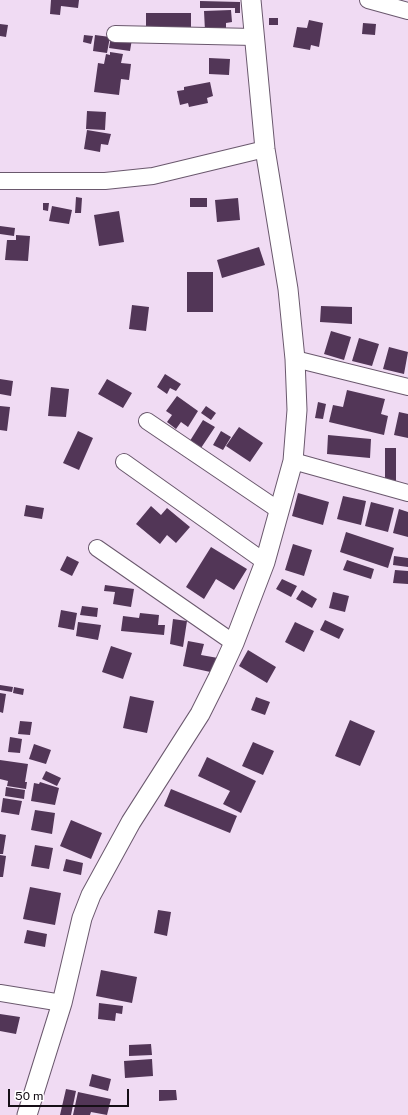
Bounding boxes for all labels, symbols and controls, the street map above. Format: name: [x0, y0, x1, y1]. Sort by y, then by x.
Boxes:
scale bar: [10, 1081, 131, 1107]
text: 50 m: [15, 1089, 43, 1103]

